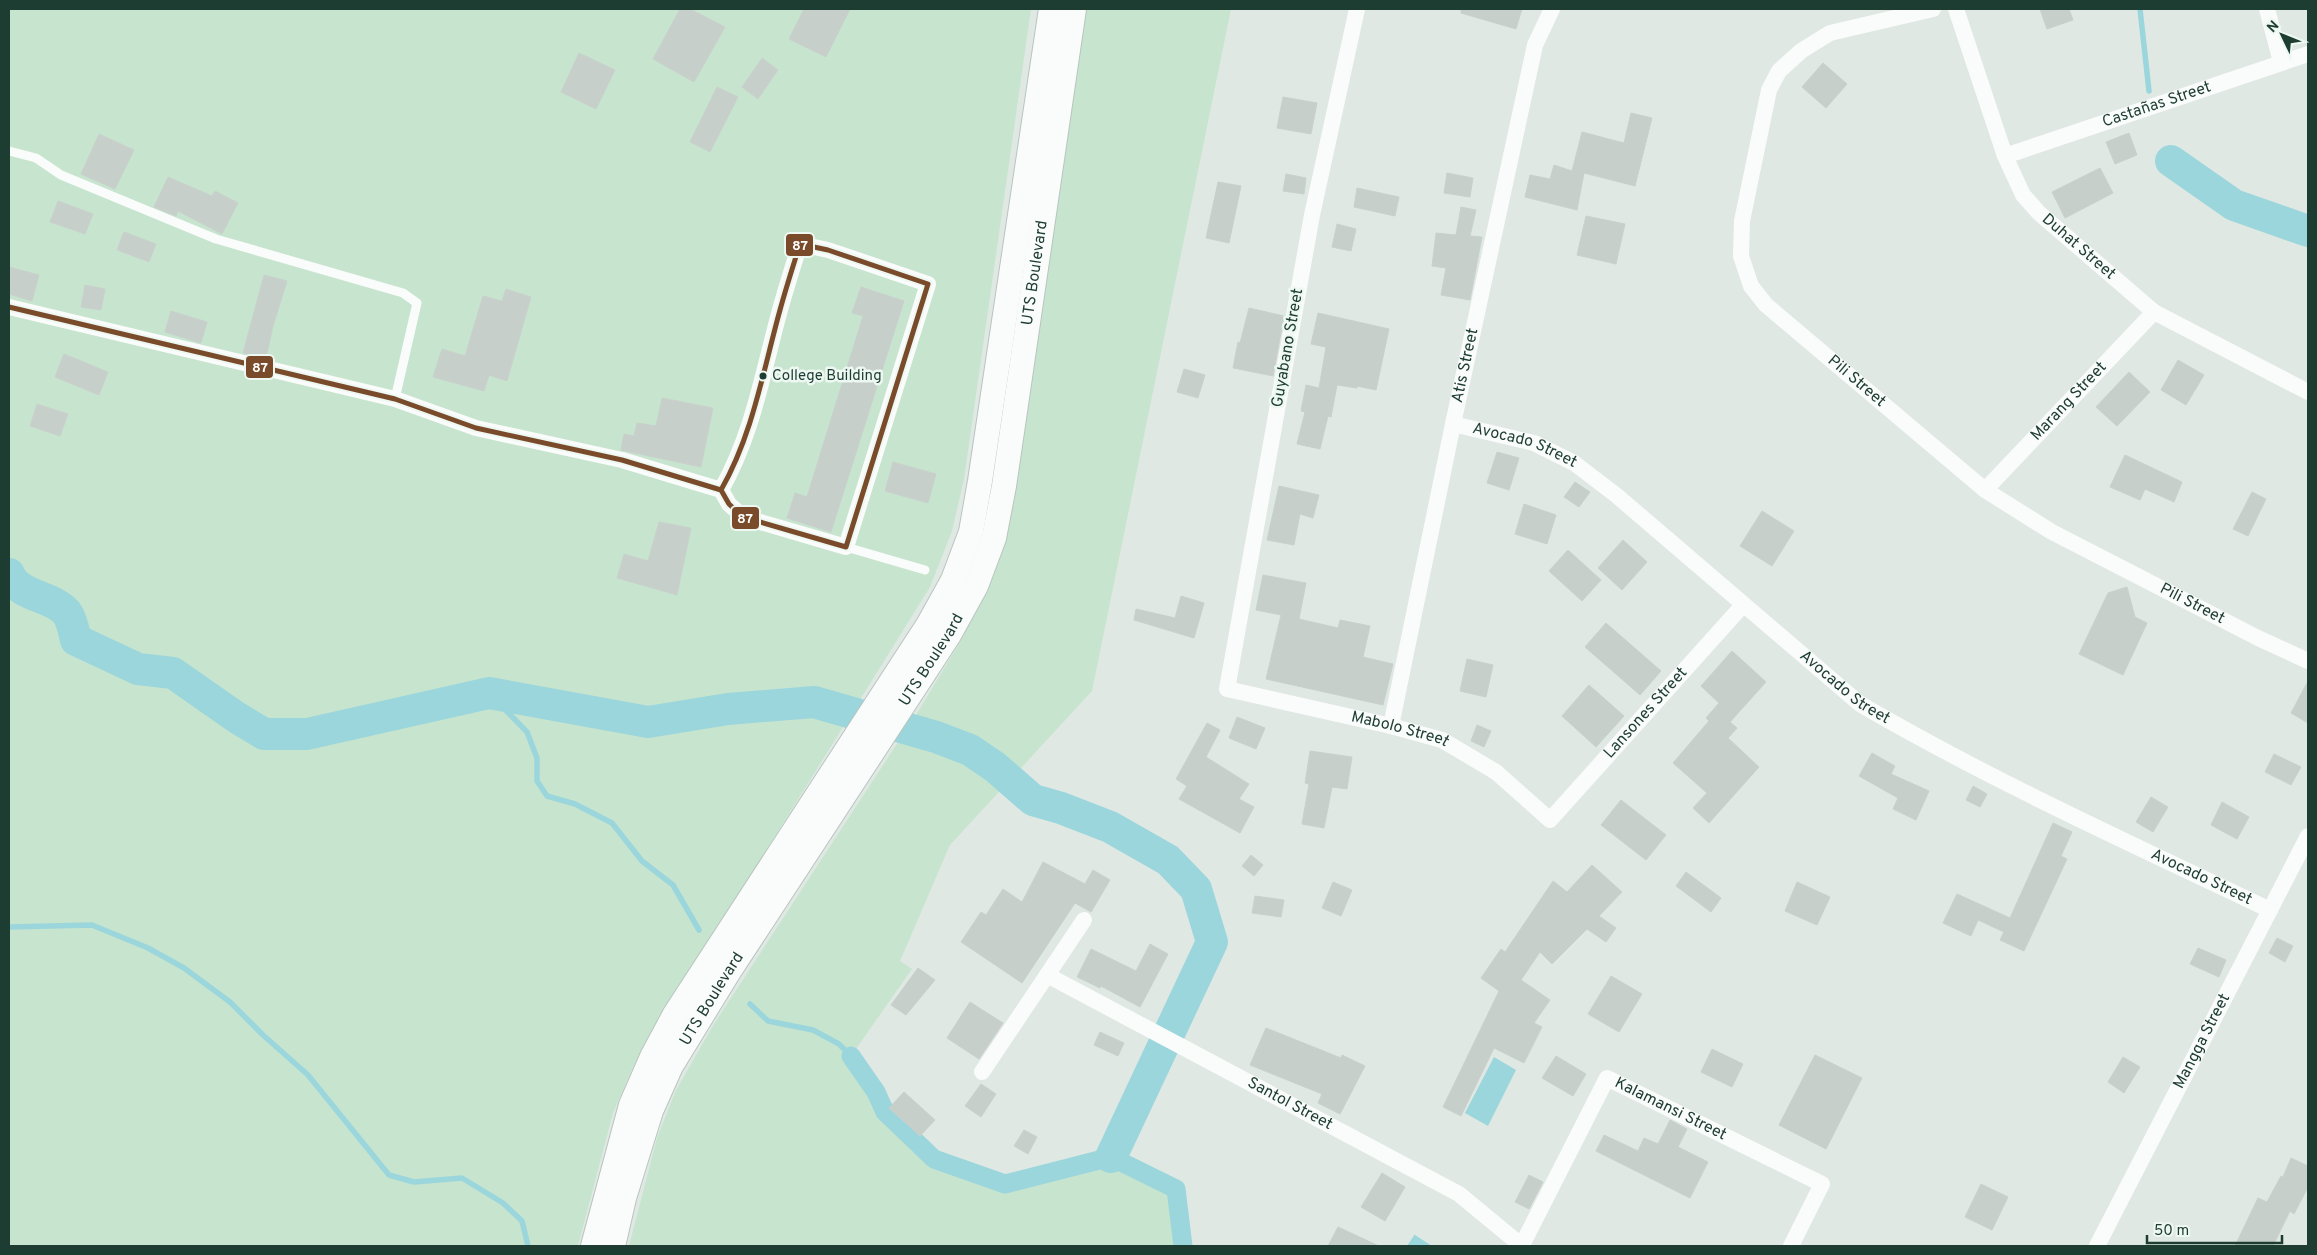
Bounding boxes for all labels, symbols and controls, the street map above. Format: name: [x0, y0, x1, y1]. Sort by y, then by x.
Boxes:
north arrow: [2257, 10, 2307, 60]
text: N: [2264, 18, 2283, 37]
street label: Castañas Street: [2100, 77, 2214, 133]
street label: Duhat Street: [2037, 210, 2119, 284]
street label: UTS Boulevard: [1018, 219, 1053, 327]
line badge: 87: [785, 233, 814, 257]
text: 87: [792, 238, 808, 255]
street label: Guyabano Street: [1268, 287, 1308, 409]
street label: Atis Street: [1448, 326, 1483, 405]
street label: Pili Street: [1823, 351, 1890, 412]
line badge: 87: [245, 355, 274, 379]
street label: Marang Street: [2027, 358, 2111, 445]
text: 87: [252, 360, 268, 377]
place label: College Building: [772, 367, 882, 386]
marker: College Building: [758, 371, 768, 381]
street label: Avocado Street: [1470, 419, 1580, 473]
line badge: 87: [731, 506, 760, 530]
text: 87: [737, 511, 753, 528]
street label: Pili Street: [2156, 579, 2228, 629]
street label: UTS Boulevard: [895, 610, 969, 710]
street label: Avocado Street: [1795, 646, 1893, 729]
street label: Lansones Street: [1600, 663, 1692, 763]
street label: Mabolo Street: [1349, 707, 1453, 752]
street label: Avocado Street: [2148, 845, 2255, 910]
street label: UTS Boulevard: [676, 949, 749, 1050]
street label: Mangga Street: [2169, 990, 2235, 1093]
street label: Santol Street: [1244, 1073, 1336, 1135]
street label: Kalamansi Street: [1611, 1073, 1730, 1145]
scale bar: [2147, 1212, 2282, 1244]
text: 50 m: [2154, 1222, 2189, 1241]

